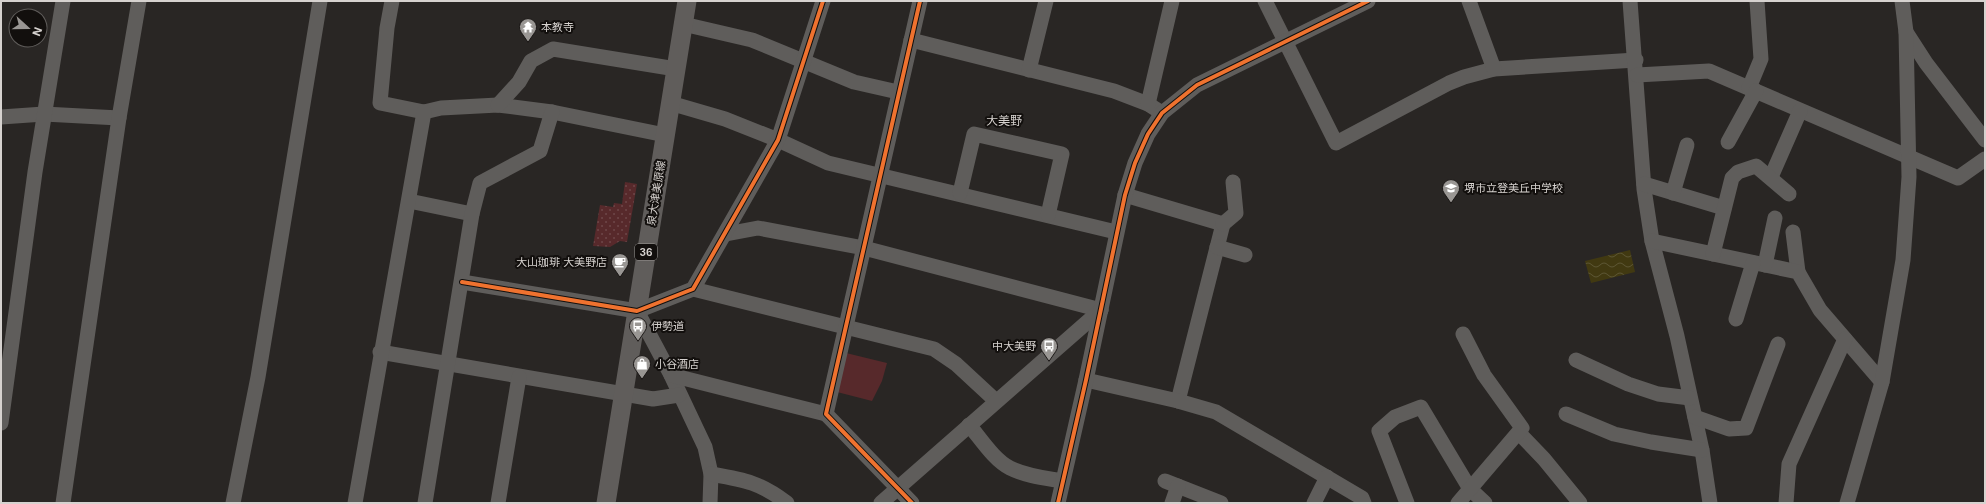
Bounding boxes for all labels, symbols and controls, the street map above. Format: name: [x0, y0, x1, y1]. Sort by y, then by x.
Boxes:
north arrow: [8, 8, 48, 48]
temple icon: 本教寺: [518, 17, 538, 42]
place label: 本教寺: [541, 20, 574, 34]
text: N: [29, 25, 45, 38]
district label: 大美野: [986, 113, 1022, 128]
street label: 泉大津美原線: [644, 159, 668, 227]
school or university icon: 堺市立登美丘中学校: [1441, 178, 1461, 203]
place label: 堺市立登美丘中学校: [1464, 181, 1563, 195]
road number: 36: [635, 244, 657, 260]
cafe icon: 大山珈琲 大美野店: [610, 252, 630, 277]
place label: 大山珈琲 大美野店: [516, 255, 607, 269]
bus stop icon: 伊勢道: [628, 316, 648, 341]
place label: 伊勢道: [651, 319, 684, 333]
bus stop icon: 中大美野: [1039, 336, 1059, 361]
place label: 中大美野: [992, 339, 1036, 353]
shop icon: 小谷酒店: [632, 354, 652, 379]
place label: 小谷酒店: [655, 357, 699, 371]

